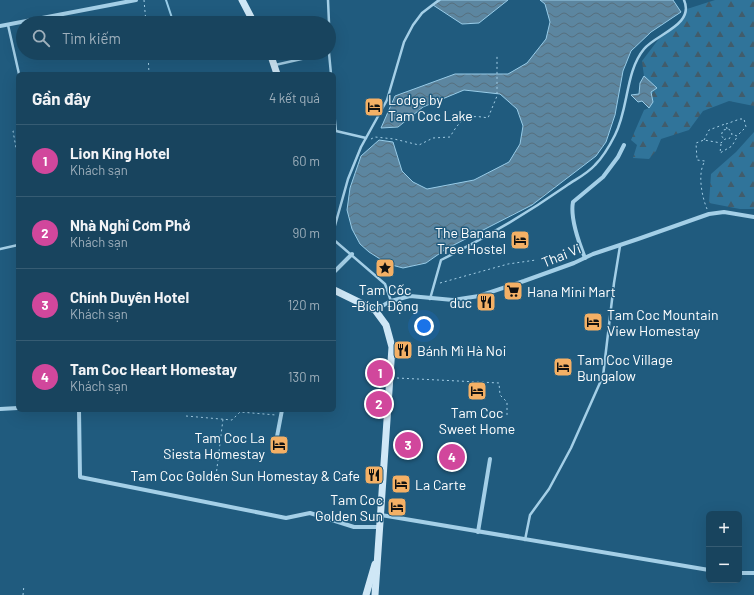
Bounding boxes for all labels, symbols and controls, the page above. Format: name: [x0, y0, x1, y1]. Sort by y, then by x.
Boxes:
search box: [16, 16, 336, 60]
icon: search: [30, 27, 52, 49]
text: Tìm kiếm: [62, 29, 121, 47]
text: Gần đây: [32, 88, 91, 108]
text: 4 kết quả: [269, 90, 320, 106]
place label: Lodge by Tam Coc Lake: [388, 91, 473, 124]
hotel icon: Lodge by Tam Coc Lake: [363, 96, 385, 118]
text: Lion King Hotel: [70, 144, 170, 162]
text: 1: [43, 153, 47, 169]
text: 60 m: [293, 153, 320, 169]
text: Khách sạn: [70, 162, 128, 178]
text: Nhà Nghỉ Cơm Phở: [70, 216, 190, 234]
place label: The Banana Tree Hostel: [435, 224, 506, 257]
text: 2: [41, 225, 49, 241]
text: 90 m: [293, 225, 320, 241]
hotel icon: The Banana Tree Hostel: [509, 229, 531, 251]
text: Khách sạn: [70, 234, 128, 250]
street label: Thai Vi: [539, 239, 583, 271]
place icon: Tam Cốc -Bích Động: [374, 257, 396, 279]
supermarket icon: Hana Mini Mart: [502, 280, 524, 302]
place label: Tam Cốc -Bích Động: [352, 281, 419, 314]
place label: Hana Mini Mart: [527, 283, 616, 300]
text: Chính Duyên Hotel: [70, 288, 189, 306]
restaurant icon: duc: [475, 291, 497, 313]
place label: duc: [450, 294, 472, 311]
text: 3: [41, 297, 49, 313]
text: 120 m: [288, 297, 320, 313]
text: Khách sạn: [70, 306, 128, 322]
place label: Tam Coc Mountain View Homestay: [607, 306, 719, 339]
hotel icon: Tam Coc Mountain View Homestay: [582, 311, 604, 333]
your location: [414, 316, 434, 336]
restaurant icon: Bánh Mì Hà Noi: [392, 339, 414, 361]
place label: Bánh Mì Hà Noi: [417, 342, 506, 359]
place label: Tam Coc Village Bungalow: [577, 351, 673, 384]
hotel icon: Tam Coc Village Bungalow: [552, 356, 574, 378]
pin: 1: [367, 358, 393, 388]
text: Tam Coc Heart Homestay: [70, 360, 237, 378]
text: 4: [41, 369, 49, 385]
text: 130 m: [288, 369, 320, 385]
text: Khách sạn: [70, 378, 128, 394]
hotel icon: Tam Coc Sweet Home: [466, 380, 488, 402]
pin: 2: [366, 389, 392, 419]
place label: Tam Coc Sweet Home: [439, 404, 515, 437]
place label: Tam Coc La Siesta Homestay: [163, 429, 266, 462]
pin: 3: [395, 430, 421, 460]
hotel icon: Tam Coc La Siesta Homestay: [268, 434, 290, 456]
pin: 4: [439, 442, 465, 472]
restaurant icon: Tam Coc Golden Sun Homestay & Cafe: [363, 464, 385, 486]
place label: Tam Coc Golden Sun Homestay & Cafe: [131, 467, 360, 484]
hotel icon: La Carte: [390, 473, 412, 495]
place label: La Carte: [415, 476, 466, 493]
place label: Tam Coc Golden Sun: [315, 491, 383, 524]
hotel icon: Tam Coc Golden Sun: [386, 496, 408, 518]
map controls: [706, 511, 742, 583]
button: +: [706, 511, 742, 547]
button: −: [706, 547, 742, 583]

